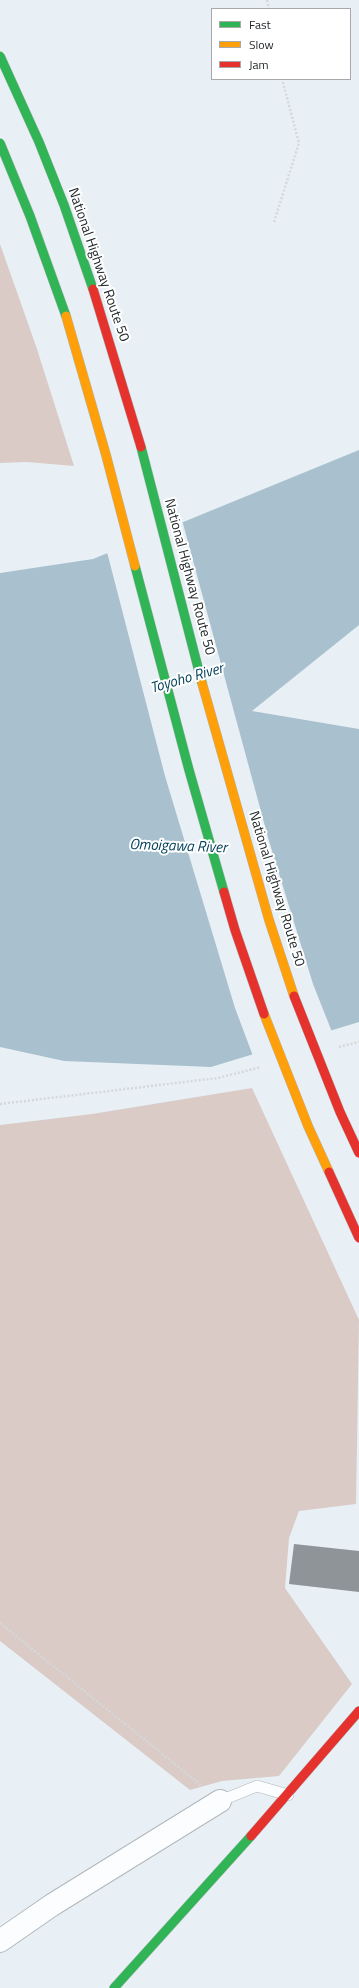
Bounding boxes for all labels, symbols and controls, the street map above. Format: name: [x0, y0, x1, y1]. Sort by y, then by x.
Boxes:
legend: [211, 8, 351, 80]
text: Fast: [249, 15, 271, 34]
text: Slow: [249, 35, 274, 54]
text: Jam: [249, 55, 269, 74]
street label: National Highway Route 50: [64, 186, 132, 344]
street label: National Highway Route 50: [160, 497, 218, 657]
water label: Toyoho River: [148, 660, 226, 698]
street label: National Highway Route 50: [244, 809, 308, 969]
water label: Omoigawa River: [129, 836, 227, 858]

